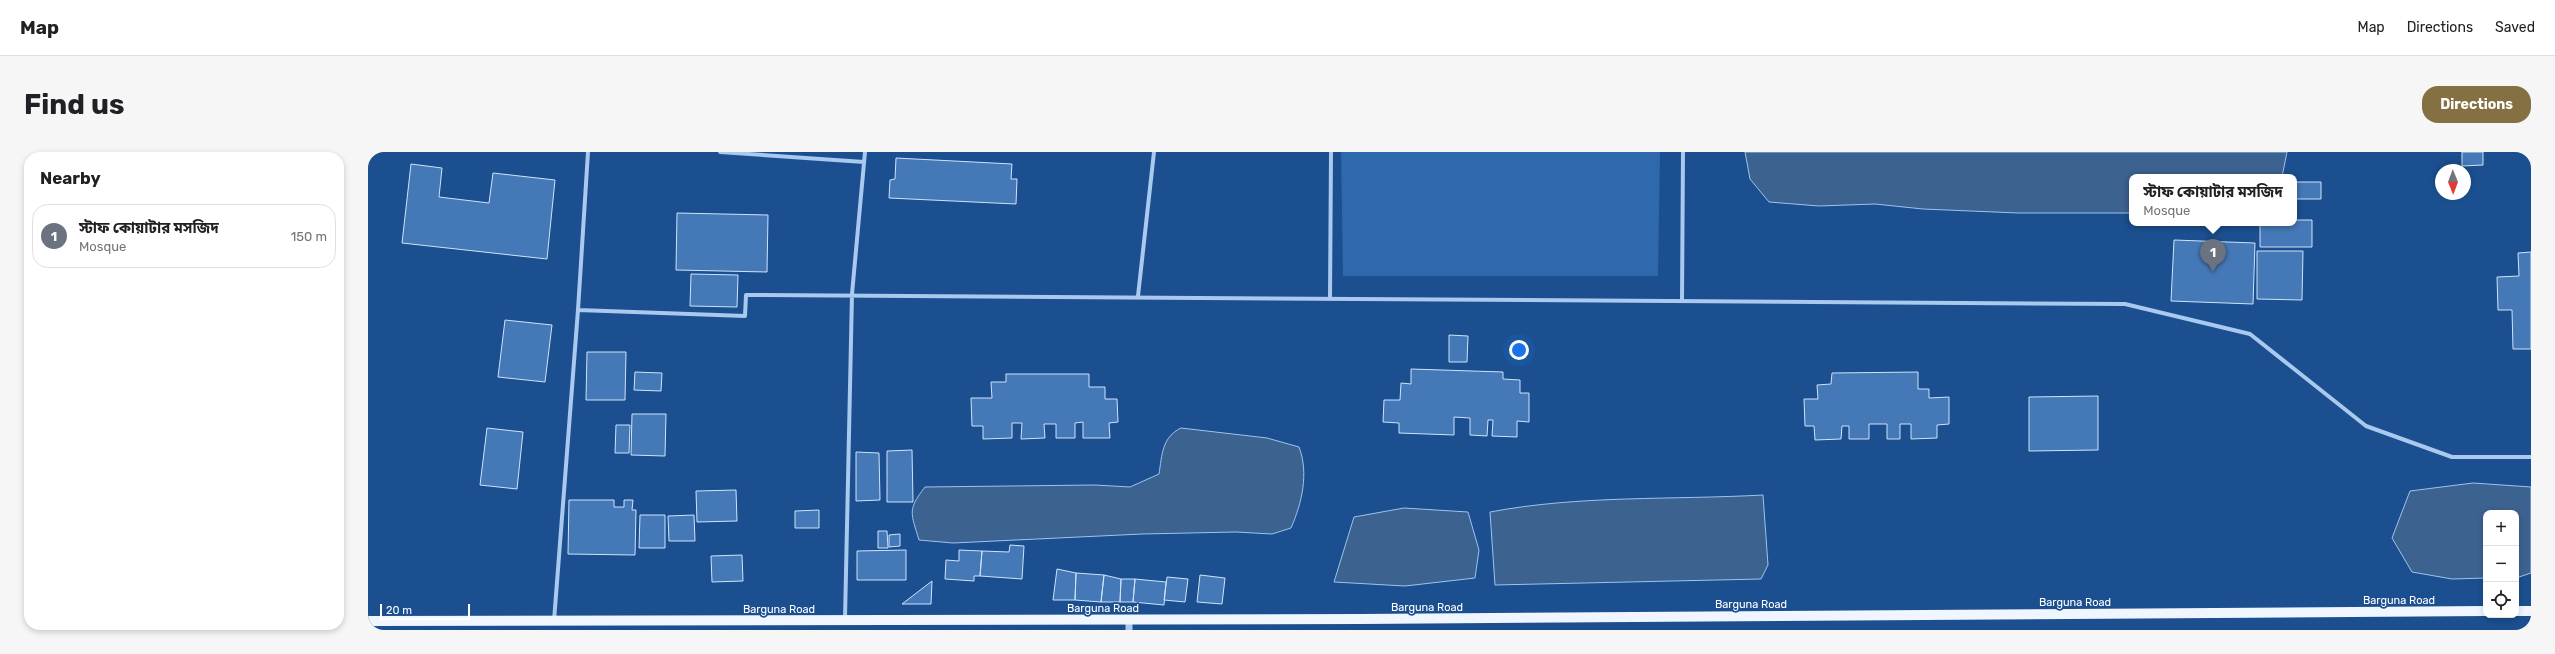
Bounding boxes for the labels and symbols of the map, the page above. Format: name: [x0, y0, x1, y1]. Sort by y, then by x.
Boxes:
north arrow: [2435, 164, 2471, 200]
pin: 1: [2200, 239, 2226, 272]
your location: [1509, 340, 1529, 360]
street label: Barguna Road: [2363, 594, 2435, 607]
street label: Barguna Road: [2039, 596, 2111, 609]
street label: Barguna Road: [1715, 598, 1787, 611]
street label: Barguna Road: [1391, 601, 1463, 614]
scale bar: [380, 602, 470, 621]
street label: Barguna Road: [1067, 602, 1139, 615]
street label: Barguna Road: [743, 603, 815, 616]

